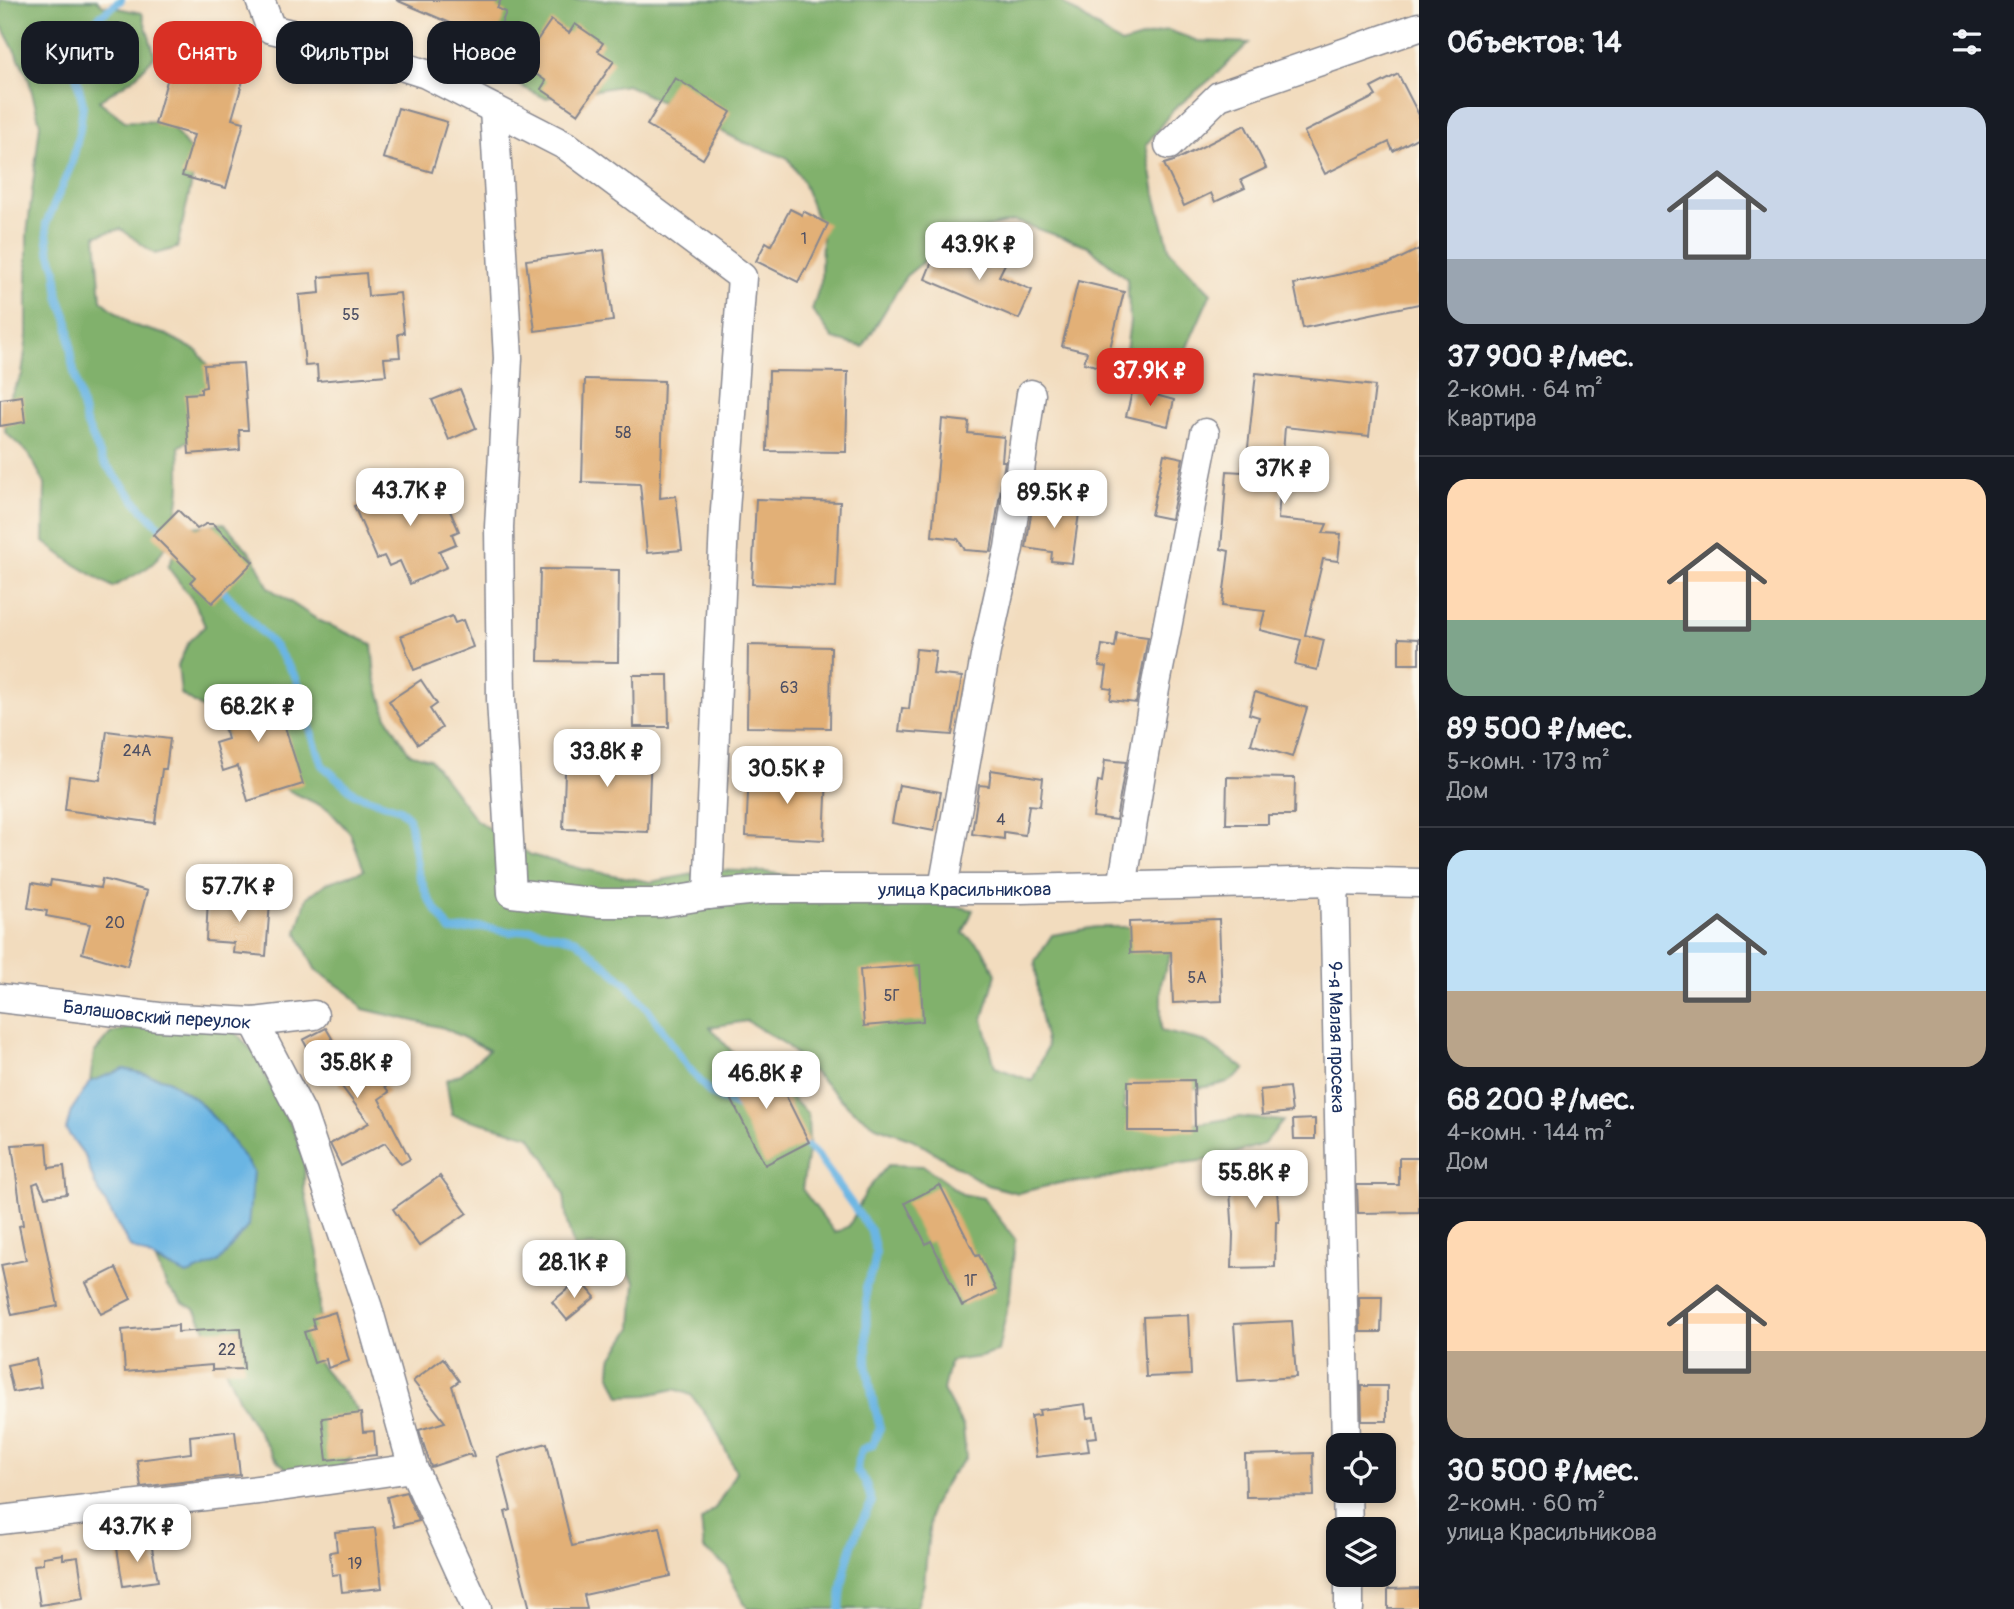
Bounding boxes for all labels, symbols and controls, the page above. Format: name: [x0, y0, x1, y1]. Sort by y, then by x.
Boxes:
chip: Купить: [21, 21, 139, 84]
chip: Снять: [153, 21, 262, 84]
chip: Фильтры: [276, 21, 413, 84]
chip: Новое: [427, 21, 540, 84]
icon: filters: [1948, 23, 1986, 61]
text: Объектов: 14: [1447, 24, 1622, 61]
icon: home: [1654, 152, 1780, 278]
pin: 43.9K ₽: [914, 222, 1044, 282]
house number: 1: [801, 229, 807, 249]
text: 43.9K ₽: [941, 230, 1017, 259]
house number: 55: [342, 305, 360, 325]
text: 37 900 ₽/мес.: [1447, 338, 1634, 375]
pin: 37.9K ₽: [1085, 348, 1215, 408]
text: 37.9K ₽: [1113, 356, 1187, 385]
text: 2-комн. · 64 m²: [1447, 375, 1603, 404]
text: Квартира: [1447, 404, 1536, 433]
house number: 58: [615, 423, 631, 443]
pin: 37K ₽: [1235, 447, 1333, 506]
text: 37K ₽: [1255, 454, 1313, 483]
pin: 43.7K ₽: [345, 468, 475, 528]
pin: 89.5K ₽: [989, 470, 1119, 530]
text: 43.7K ₽: [372, 476, 448, 505]
text: 89.5K ₽: [1017, 478, 1091, 507]
icon: home: [1654, 524, 1780, 650]
house number: 63: [780, 678, 798, 698]
pin: 68.2K ₽: [193, 684, 323, 744]
text: 68.2K ₽: [220, 692, 296, 721]
text: 89 500 ₽/мес.: [1447, 710, 1633, 747]
pin: 33.8K ₽: [542, 730, 672, 789]
text: 33.8K ₽: [570, 737, 644, 766]
house number: 24А: [123, 741, 151, 761]
pin: 30.5K ₽: [722, 746, 852, 806]
text: 5-комн. · 173 m²: [1447, 747, 1610, 776]
text: 30.5K ₽: [748, 754, 826, 783]
text: Дом: [1447, 776, 1488, 805]
house number: 4: [996, 810, 1006, 830]
pin: 57.7K ₽: [174, 864, 304, 924]
text: 57.7K ₽: [202, 872, 276, 901]
street label: улица Красильникова: [877, 877, 1052, 902]
icon: home: [1654, 895, 1780, 1021]
house number: 20: [105, 913, 125, 933]
street label: 9-я Малая просека: [1323, 961, 1350, 1113]
house number: 5А: [1187, 968, 1207, 988]
house number: 5Г: [884, 986, 900, 1006]
street label: Балашовский переулок: [62, 995, 252, 1035]
pin: 35.8K ₽: [292, 1040, 422, 1100]
text: 35.8K ₽: [320, 1048, 394, 1077]
pin: 46.8K ₽: [701, 1052, 831, 1111]
text: 46.8K ₽: [728, 1059, 804, 1088]
text: 68 200 ₽/мес.: [1447, 1081, 1636, 1118]
text: 4-комн. · 144 m²: [1447, 1118, 1612, 1147]
text: Дом: [1447, 1147, 1488, 1176]
pin: 55.8K ₽: [1190, 1150, 1320, 1210]
text: 55.8K ₽: [1218, 1158, 1292, 1187]
pin: 28.1K ₽: [509, 1240, 639, 1300]
text: 28.1K ₽: [538, 1248, 610, 1277]
icon: home: [1654, 1266, 1780, 1392]
house number: 1Г: [964, 1271, 978, 1291]
house number: 22: [218, 1340, 236, 1360]
map controls: [1326, 1433, 1396, 1587]
button: locate: [1326, 1433, 1396, 1503]
text: 30 500 ₽/мес.: [1447, 1452, 1640, 1489]
text: 2-комн. · 60 m²: [1447, 1489, 1605, 1518]
pin: 43.7K ₽: [72, 1504, 202, 1564]
text: 43.7K ₽: [99, 1512, 175, 1541]
button: layers: [1326, 1517, 1396, 1587]
text: улица Красильникова: [1447, 1518, 1657, 1547]
house number: 19: [348, 1554, 362, 1574]

